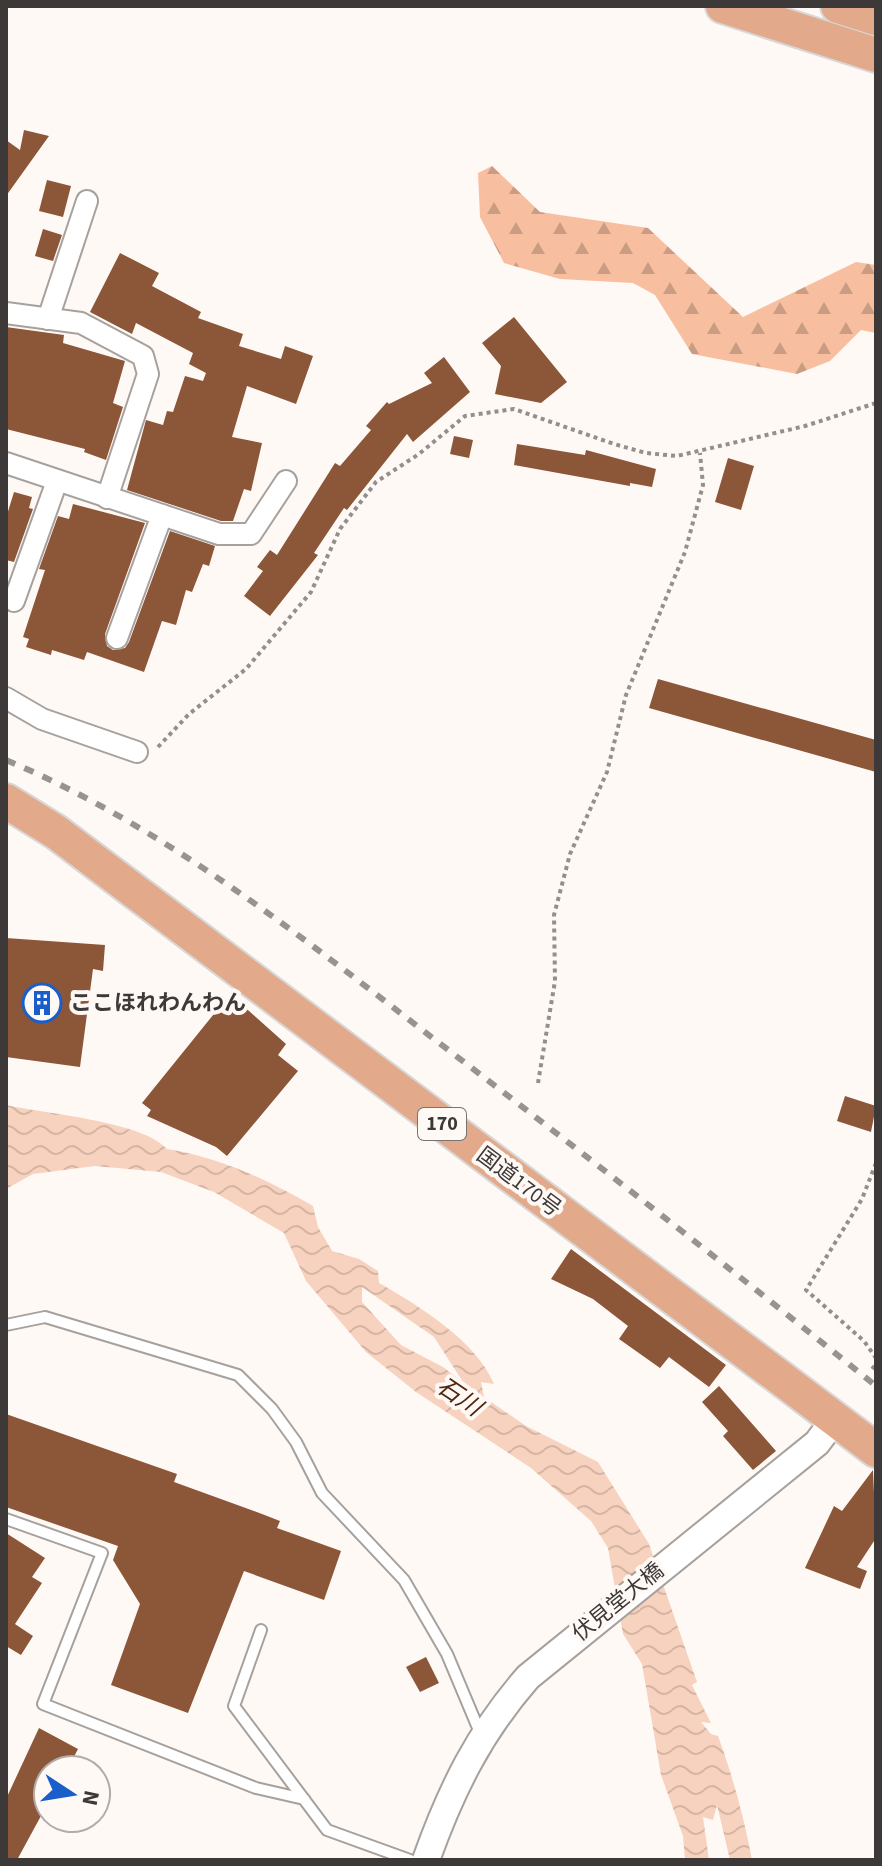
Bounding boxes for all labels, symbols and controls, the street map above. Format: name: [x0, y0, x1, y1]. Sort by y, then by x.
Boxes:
building icon: ここほれわんわん: [21, 982, 63, 1024]
place label: ここほれわんわん: [70, 987, 246, 1019]
road number: 170: [418, 1108, 466, 1140]
street label: 国道170号: [470, 1139, 568, 1225]
water label: 石川: [429, 1369, 491, 1427]
street label: 伏見堂大橋: [565, 1555, 671, 1649]
north arrow: [32, 1754, 112, 1834]
text: N: [73, 1787, 108, 1808]

